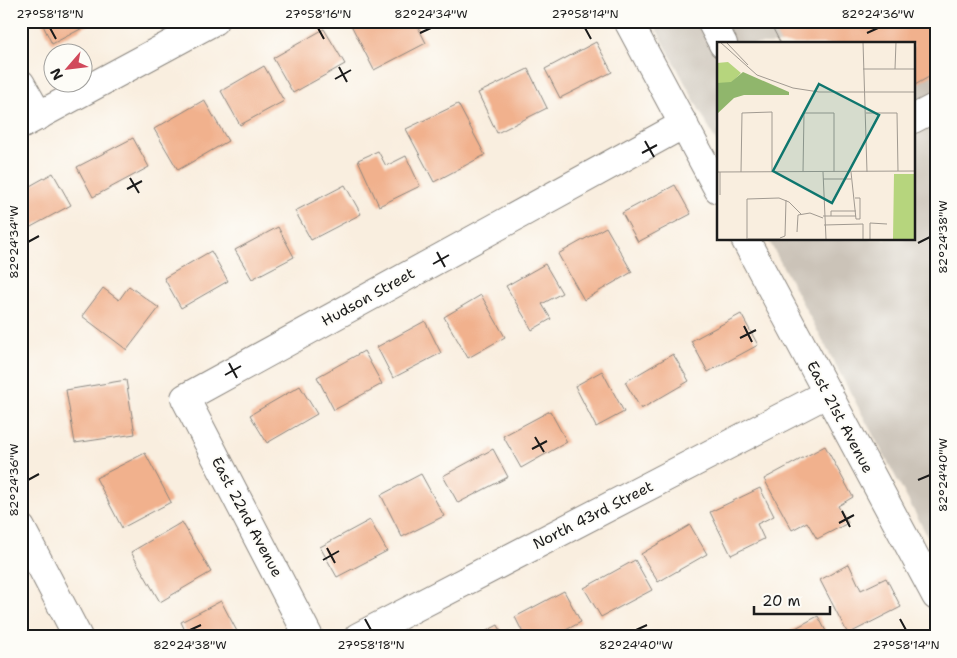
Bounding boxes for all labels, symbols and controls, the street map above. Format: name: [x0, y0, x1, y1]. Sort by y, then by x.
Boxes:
text: 27°58'18"N: [16, 6, 84, 22]
text: 27°58'16"N: [285, 6, 351, 22]
text: 82°24'34"W: [394, 6, 468, 22]
text: 27°58'14"N: [551, 6, 619, 22]
text: 82°24'36"W: [841, 6, 915, 22]
north arrow: [42, 42, 92, 92]
inset map: [717, 42, 914, 240]
text: N: [46, 65, 67, 83]
text: 82°24'38"W: [935, 200, 951, 274]
text: 82°24'34"W: [6, 205, 22, 279]
street label: Hudson Street: [318, 263, 418, 331]
street label: East 21st Avenue: [802, 357, 878, 477]
text: 82°24'40"W: [935, 438, 951, 512]
text: 82°24'36"W: [6, 443, 22, 517]
street label: East 22nd Avenue: [207, 453, 287, 581]
street label: North 43rd Street: [529, 476, 657, 554]
scale bar: [754, 583, 831, 615]
text: 20 m: [762, 591, 801, 611]
text: 82°24'38"W: [153, 637, 227, 653]
text: 27°58'18"N: [337, 637, 405, 653]
text: 82°24'40"W: [599, 637, 673, 653]
text: 27°58'14"N: [872, 637, 940, 653]

